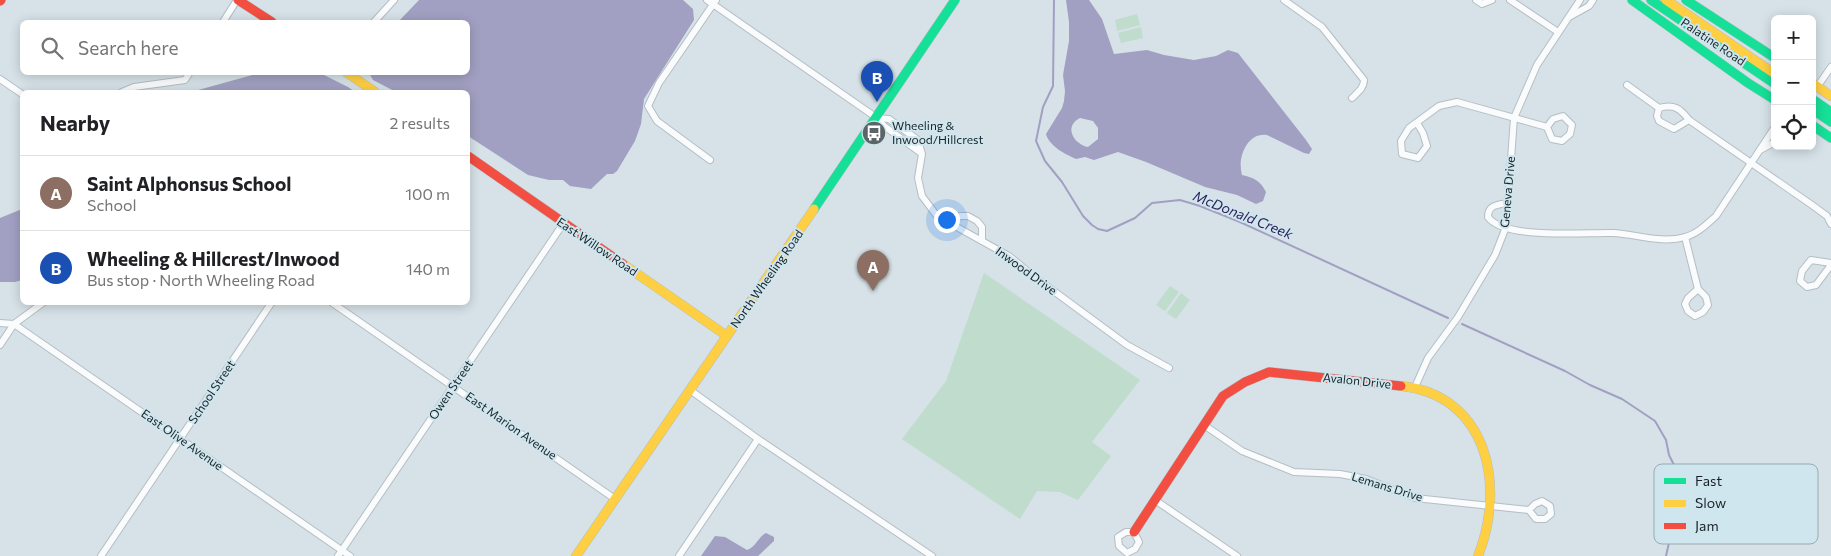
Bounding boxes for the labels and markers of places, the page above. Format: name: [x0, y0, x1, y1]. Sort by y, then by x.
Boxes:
pin: B: [861, 61, 893, 102]
place label: Wheeling & Inwood/Hillcrest: [892, 118, 984, 146]
bus stop icon: Wheeling & Inwood/Hillcrest: [861, 120, 887, 146]
pin: A: [857, 250, 889, 291]

